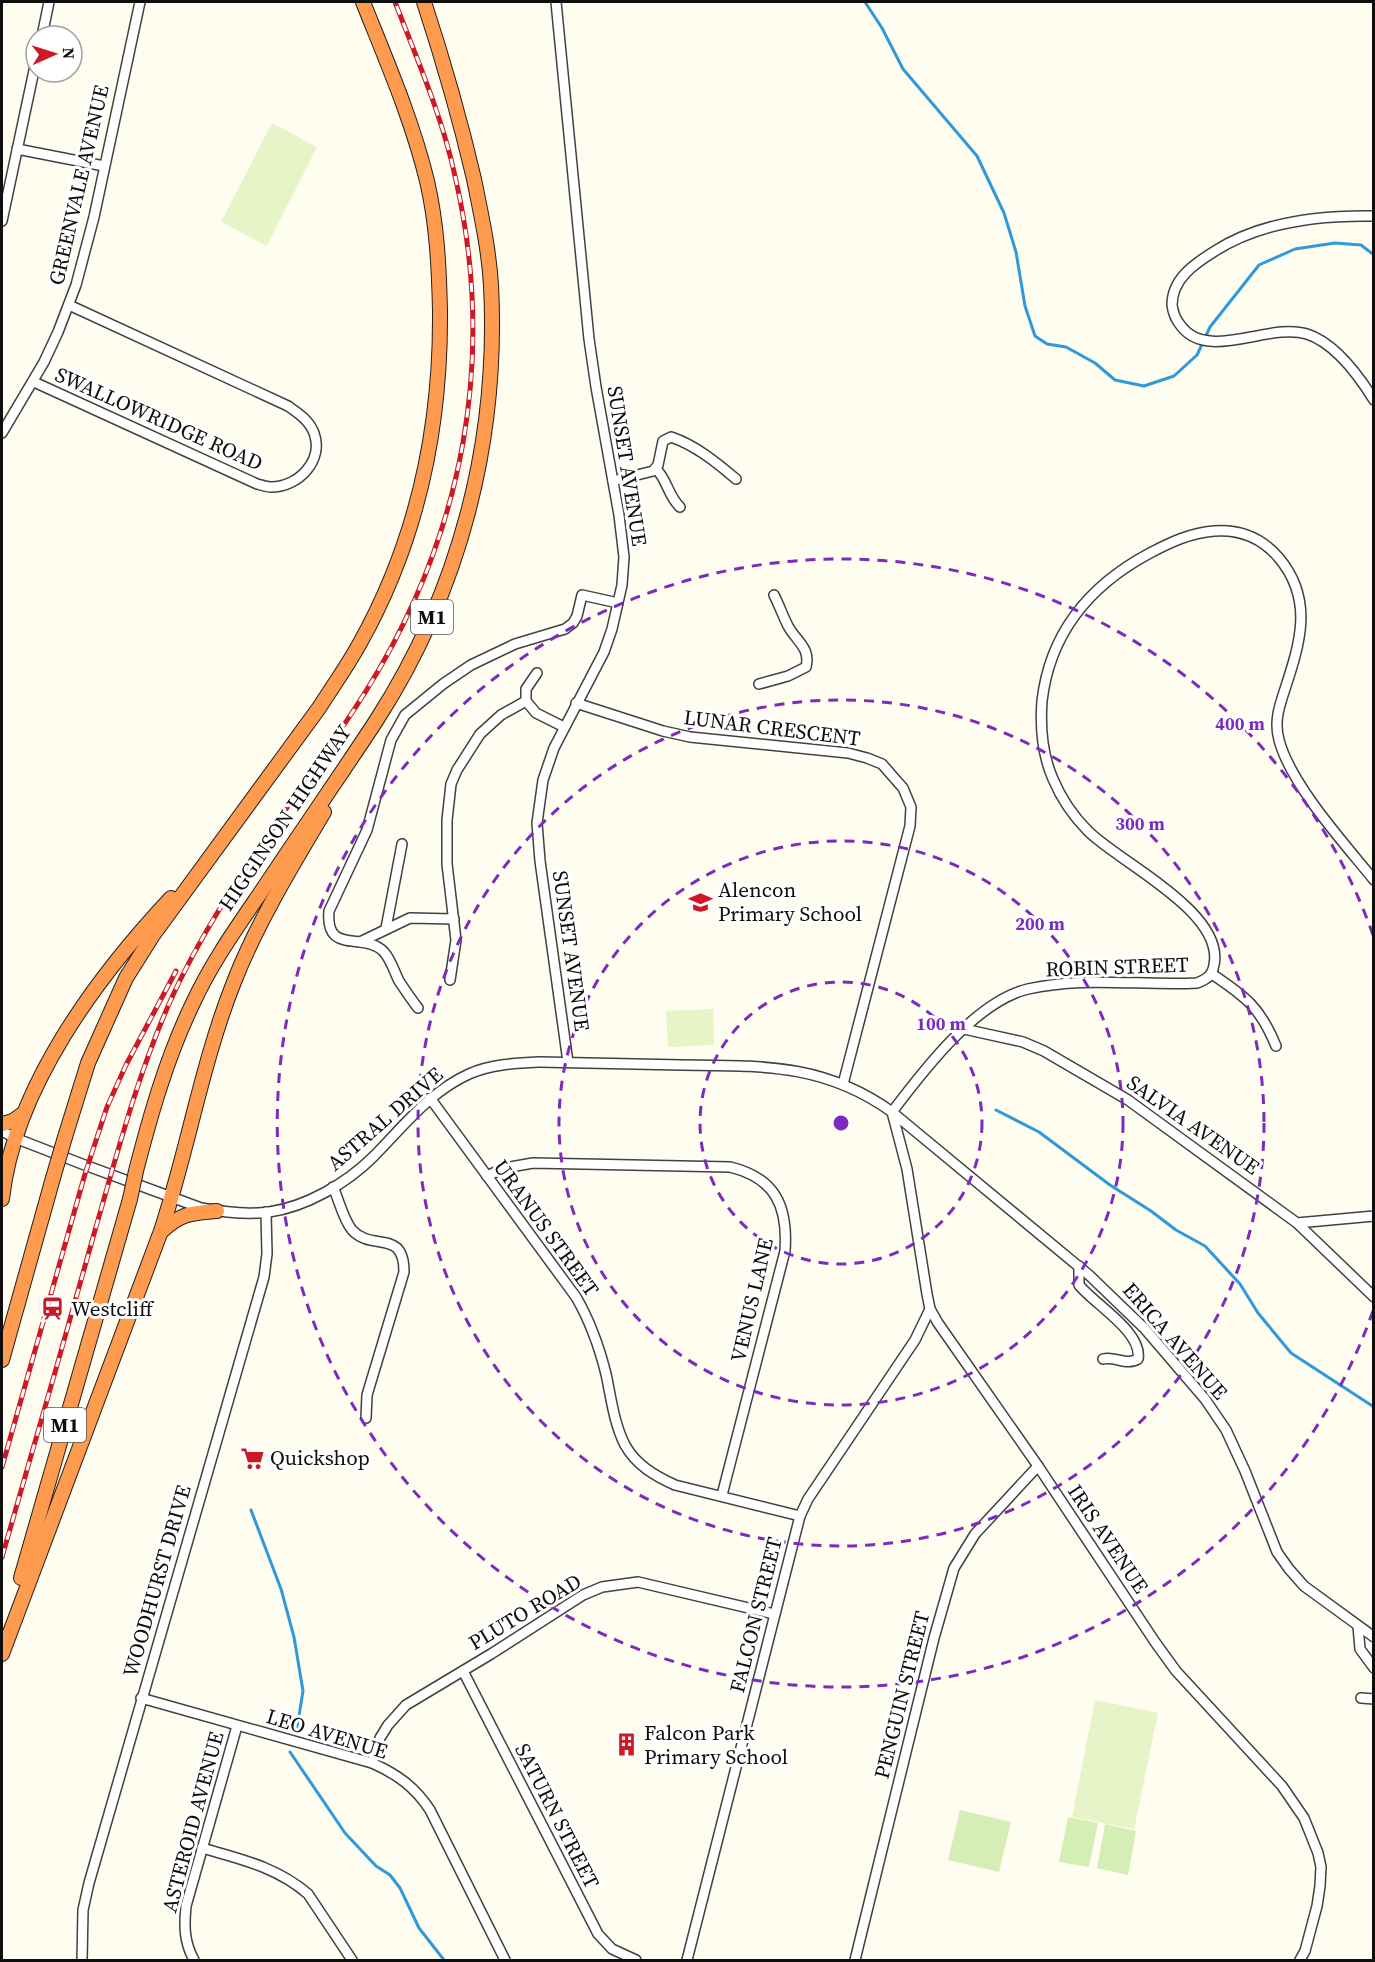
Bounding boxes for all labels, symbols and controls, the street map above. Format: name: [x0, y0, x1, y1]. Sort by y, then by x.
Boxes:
north arrow: [24, 24, 84, 84]
text: N: [58, 47, 80, 60]
street label: GREENVALE AVENUE: [41, 82, 116, 288]
street label: SWALLOWRIDGE ROAD: [51, 360, 268, 477]
street label: SUNSET AVENUE: [601, 384, 654, 548]
road number: M1: [411, 600, 453, 634]
street label: LUNAR CRESCENT: [682, 702, 862, 753]
text: 400 m: [1215, 711, 1265, 736]
street label: HIGGINSON HIGHWAY: [211, 718, 358, 917]
text: 300 m: [1115, 811, 1165, 836]
street label: SUNSET AVENUE: [546, 869, 597, 1033]
place label: Alencon Primary School: [718, 875, 862, 928]
school or university icon: Alencon Primary School: [687, 889, 713, 915]
text: 200 m: [1015, 911, 1065, 936]
street label: ROBIN STREET: [1045, 949, 1189, 983]
text: 100 m: [916, 1011, 966, 1036]
street label: ASTRAL DRIVE: [321, 1060, 449, 1177]
street label: SALVIA AVENUE: [1121, 1068, 1265, 1181]
centre of rings: [831, 1113, 851, 1133]
street label: URANUS STREET: [487, 1153, 606, 1302]
street label: VENUS LANE: [723, 1235, 780, 1365]
street label: ERICA AVENUE: [1116, 1276, 1234, 1406]
place label: Westcliff: [71, 1294, 155, 1323]
station icon: Westcliff: [40, 1296, 66, 1322]
road number: M1: [44, 1408, 86, 1442]
place label: Quickshop: [270, 1443, 370, 1472]
supermarket icon: Quickshop: [239, 1445, 265, 1471]
street label: IRIS AVENUE: [1061, 1478, 1156, 1599]
street label: WOODHURST DRIVE: [115, 1482, 198, 1680]
street label: FALCON STREET: [722, 1534, 789, 1696]
street label: PLUTO ROAD: [463, 1566, 587, 1657]
street label: PENGUIN STREET: [867, 1608, 936, 1782]
street label: LEO AVENUE: [263, 1701, 391, 1766]
place label: Falcon Park Primary School: [644, 1718, 788, 1771]
street label: ASTEROID AVENUE: [154, 1728, 231, 1915]
building icon: Falcon Park Primary School: [613, 1732, 639, 1758]
street label: SATURN STREET: [508, 1738, 607, 1894]

